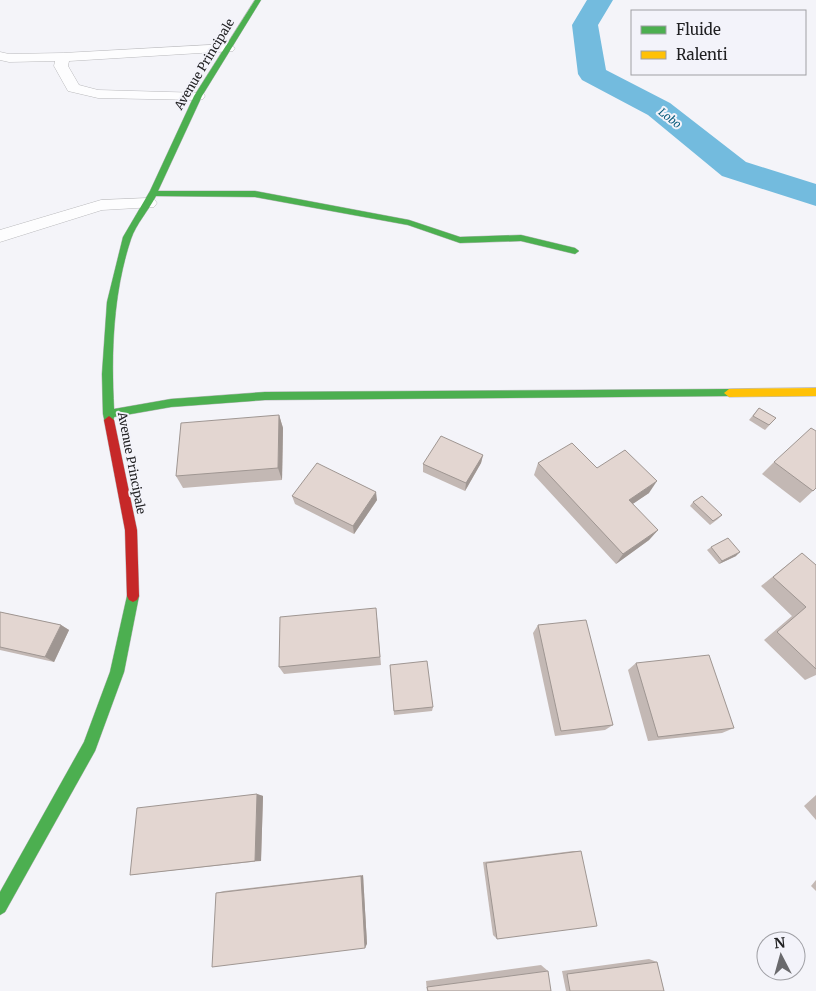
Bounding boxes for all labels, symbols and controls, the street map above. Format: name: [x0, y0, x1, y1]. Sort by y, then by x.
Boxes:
legend: [631, 10, 806, 75]
street label: Avenue Principale: [170, 16, 237, 113]
text: Fluide: [676, 20, 721, 39]
text: Ralenti: [676, 45, 728, 64]
water label: Lobo: [656, 105, 684, 131]
street label: Avenue Principale: [115, 410, 149, 515]
north arrow: [756, 931, 806, 981]
text: N: [773, 934, 786, 953]

